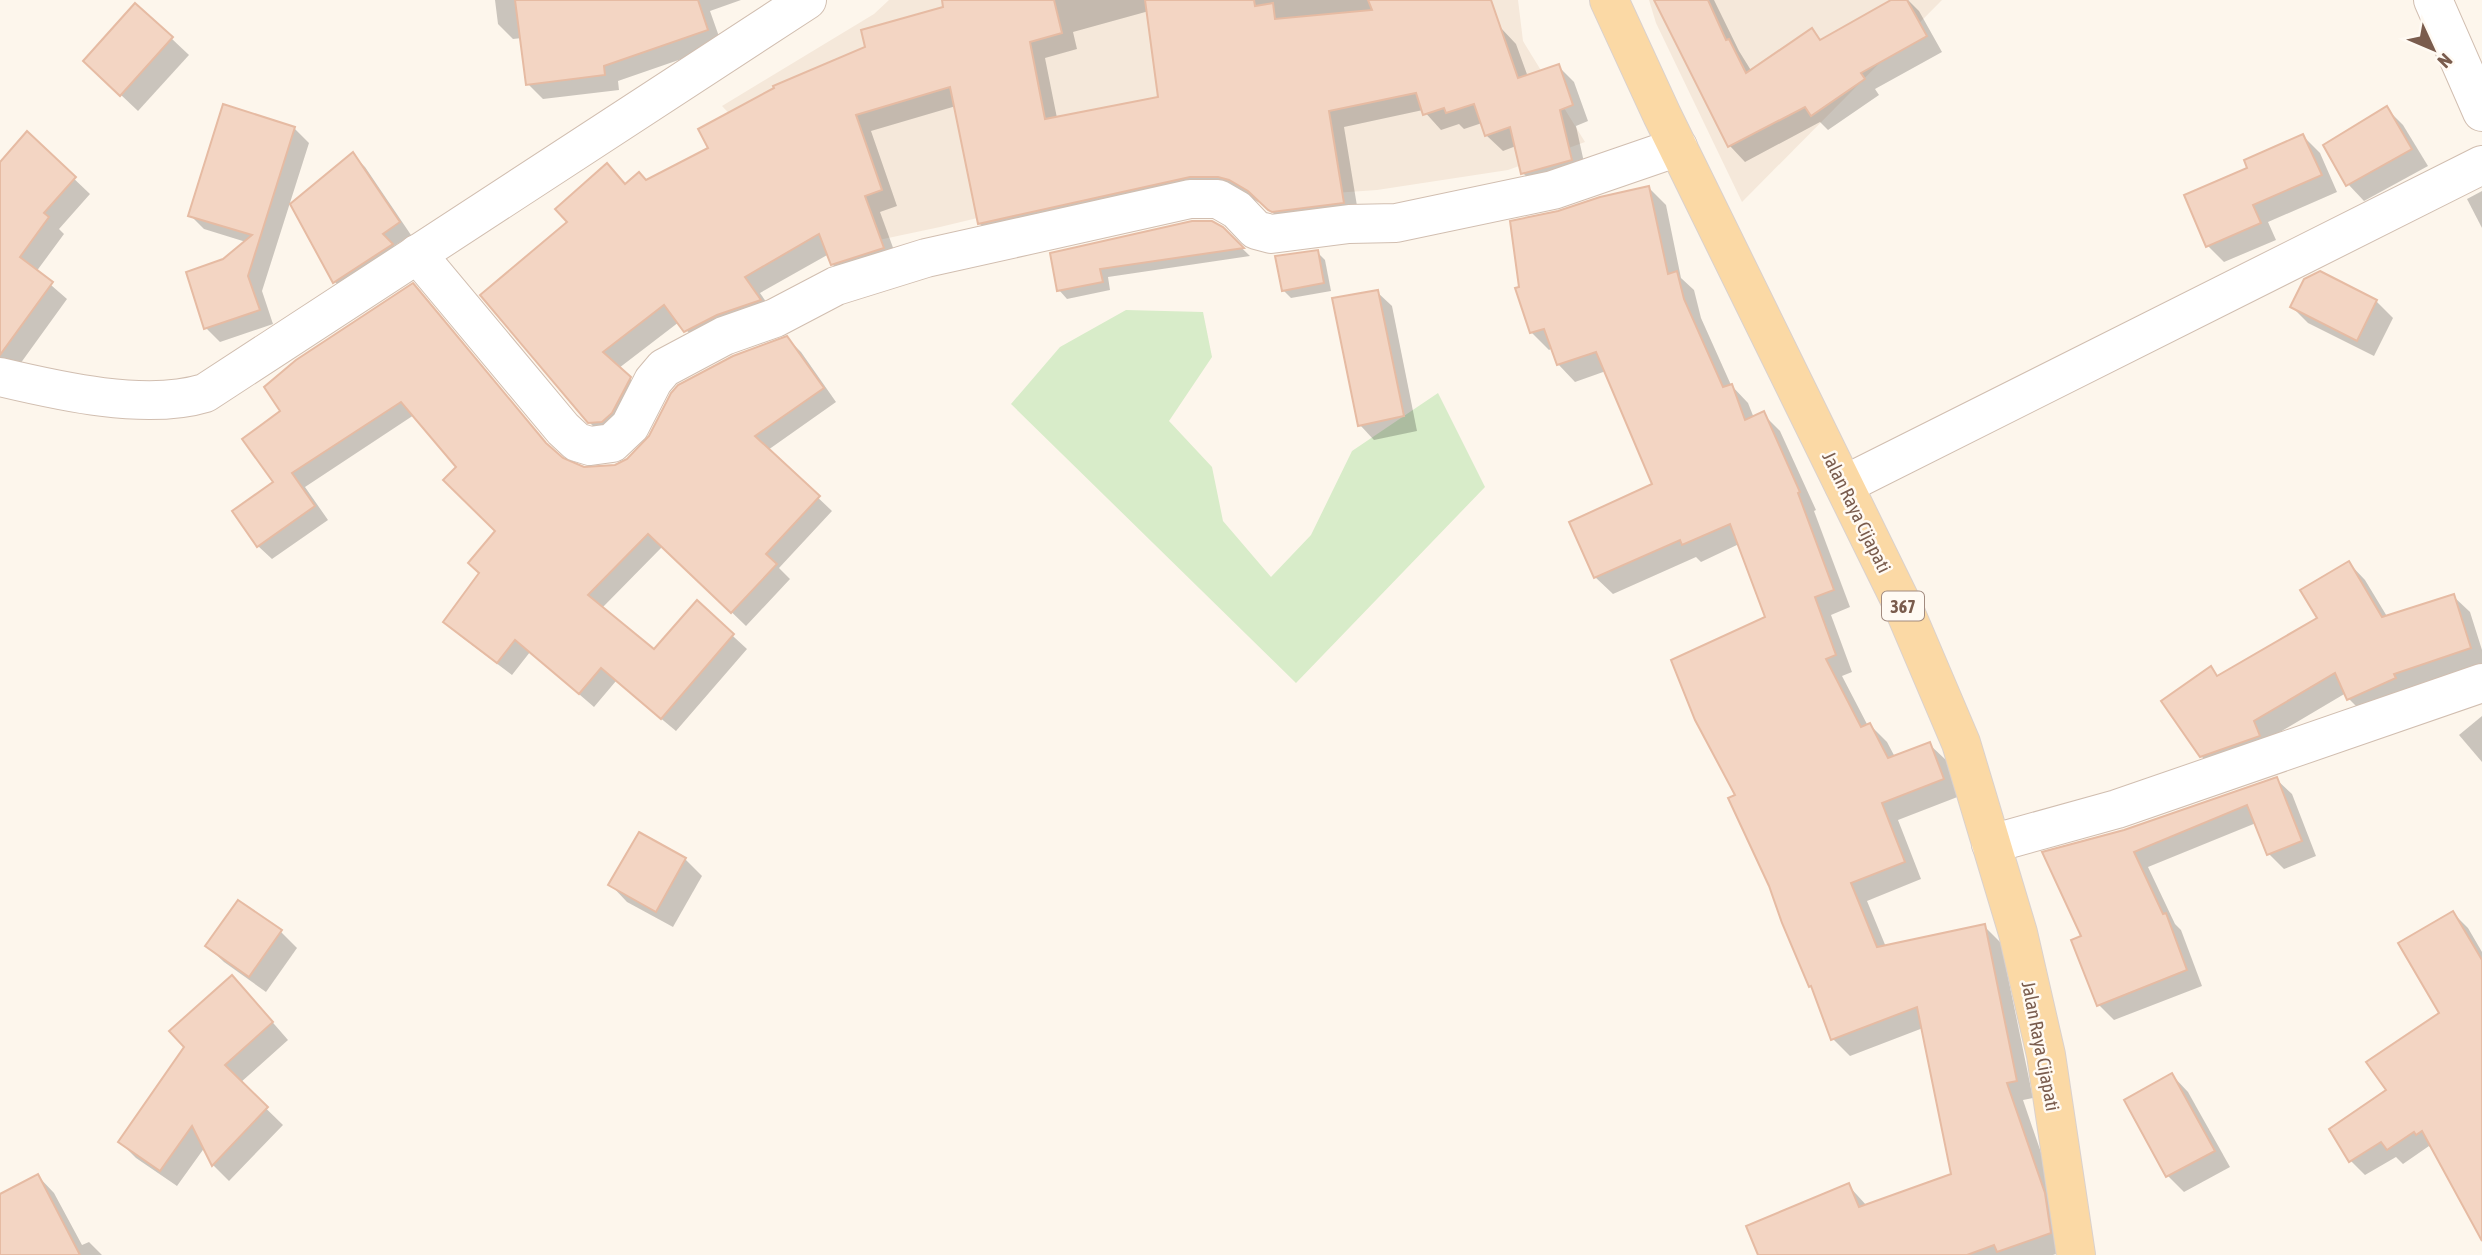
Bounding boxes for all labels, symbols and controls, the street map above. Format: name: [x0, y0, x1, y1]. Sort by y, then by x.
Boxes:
north arrow: [2398, 14, 2468, 84]
text: N: [2433, 49, 2457, 72]
street label: Jalan Raya Cijapati: [1818, 448, 1896, 576]
road number: 367: [1882, 592, 1924, 620]
street label: Jalan Raya Cijapati: [2018, 979, 2064, 1113]

